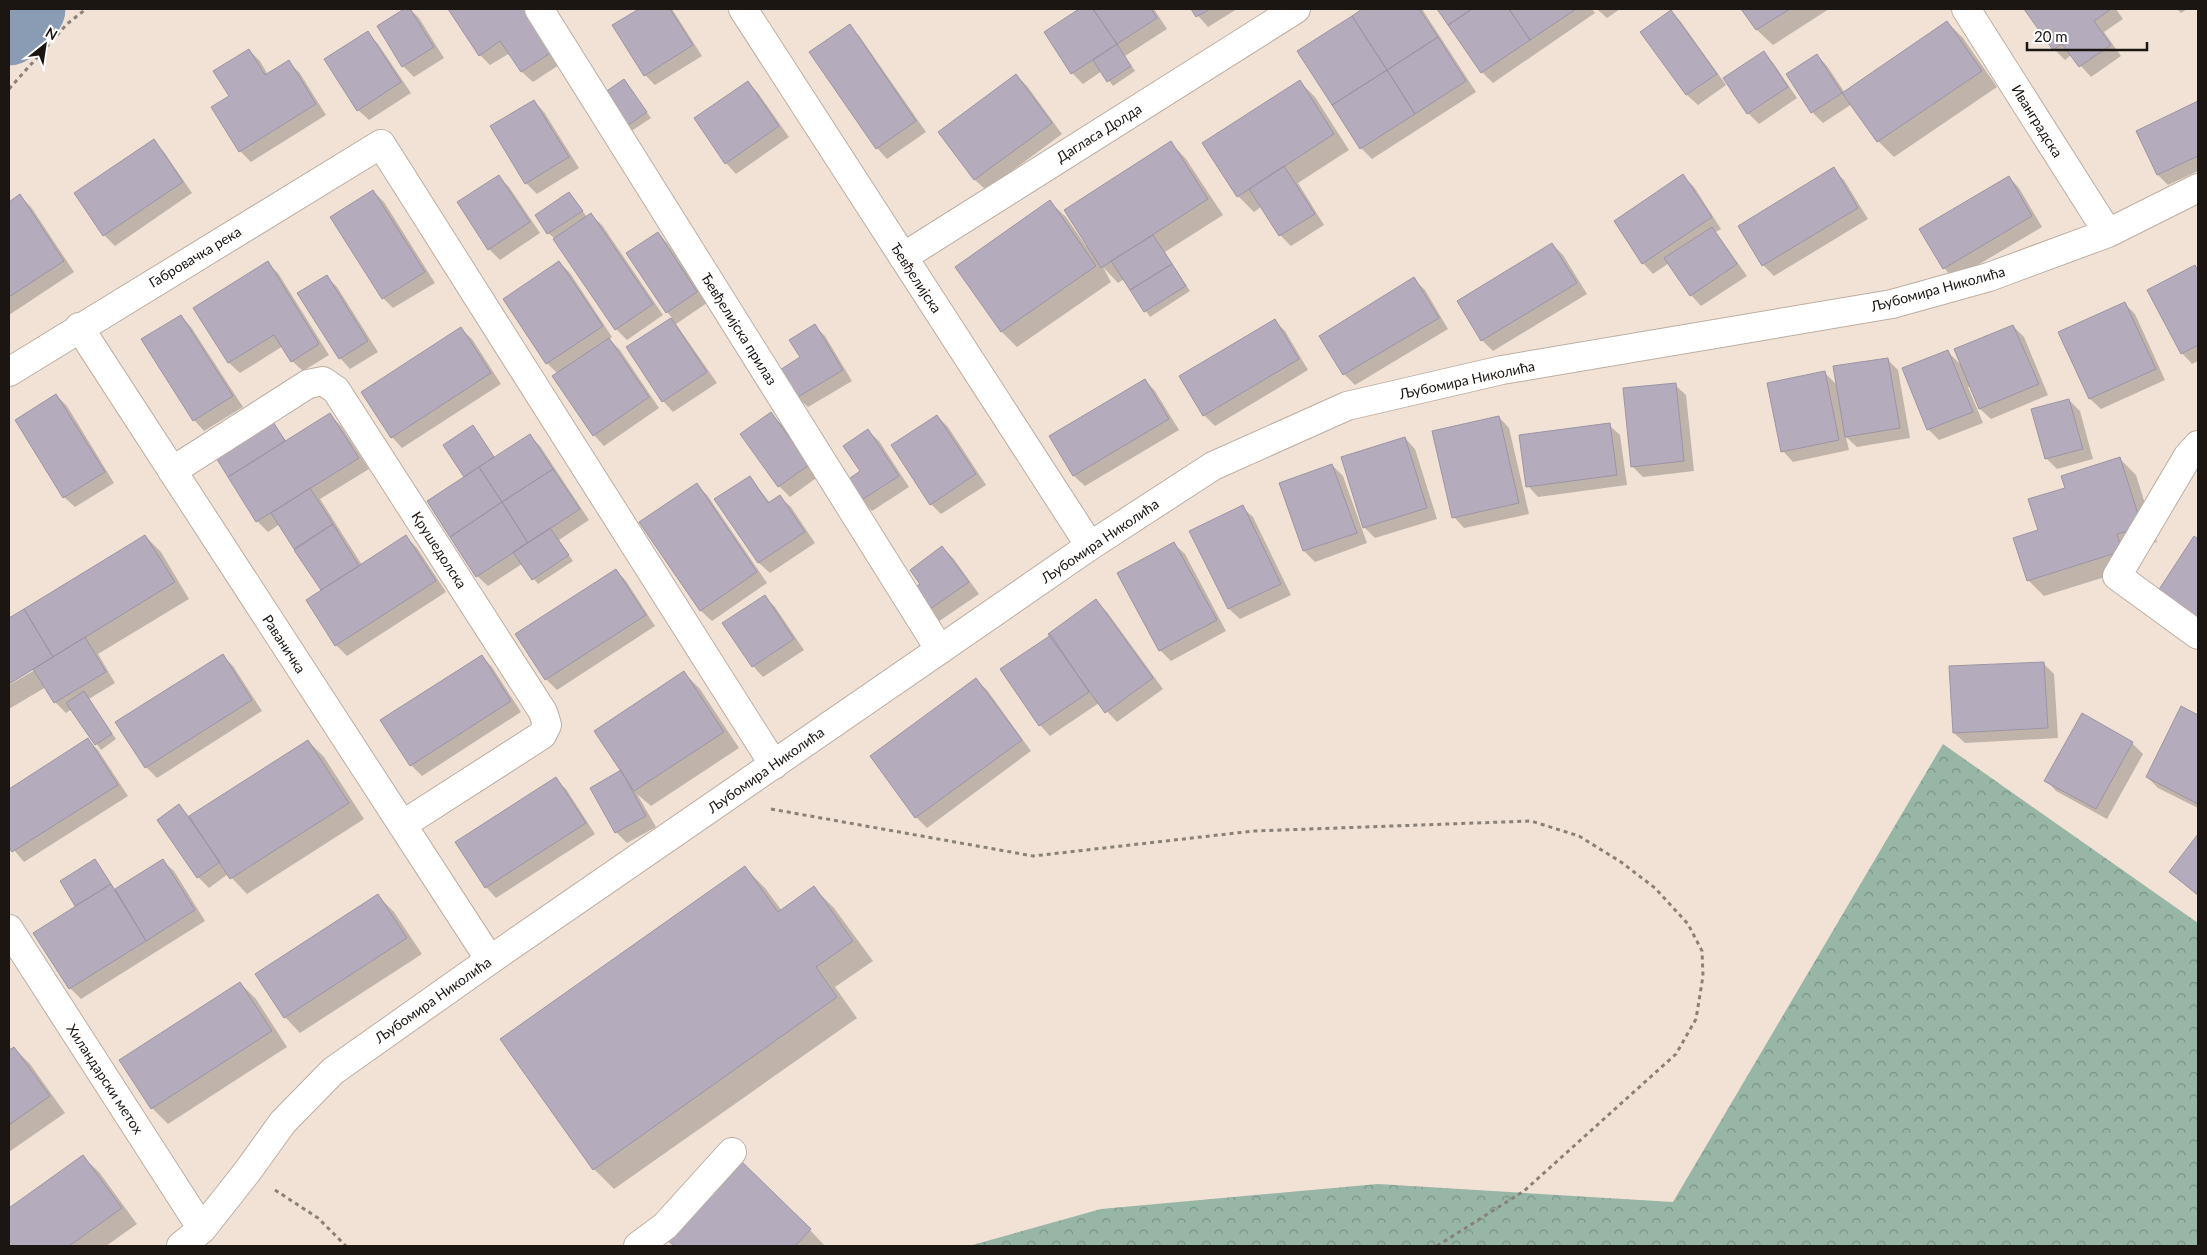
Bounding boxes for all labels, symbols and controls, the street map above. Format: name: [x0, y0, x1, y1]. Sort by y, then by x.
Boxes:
north arrow: [20, 20, 70, 70]
scale bar: [2027, 20, 2147, 52]
text: N: [43, 23, 61, 43]
text: 20 m: [2034, 27, 2068, 45]
street label: Иванградска: [2008, 81, 2066, 160]
street label: Дагласа Долда: [1053, 100, 1145, 166]
street label: Габровачка река: [145, 222, 244, 291]
street label: Ђевђелијска: [887, 239, 945, 316]
street label: Љубомира Николића: [1868, 262, 2007, 315]
street label: Ђевђелијска прилаз: [698, 269, 781, 388]
street label: Љубомира Николића: [1397, 357, 1536, 402]
street label: Љубомира Николића: [1037, 495, 1162, 587]
street label: Крушедолска: [408, 508, 471, 591]
street label: Раваничка: [259, 611, 310, 676]
street label: Љубомира Николића: [703, 723, 827, 817]
street label: Љубомира Николића: [370, 953, 494, 1047]
street label: Хиландарски метох: [64, 1021, 147, 1137]

